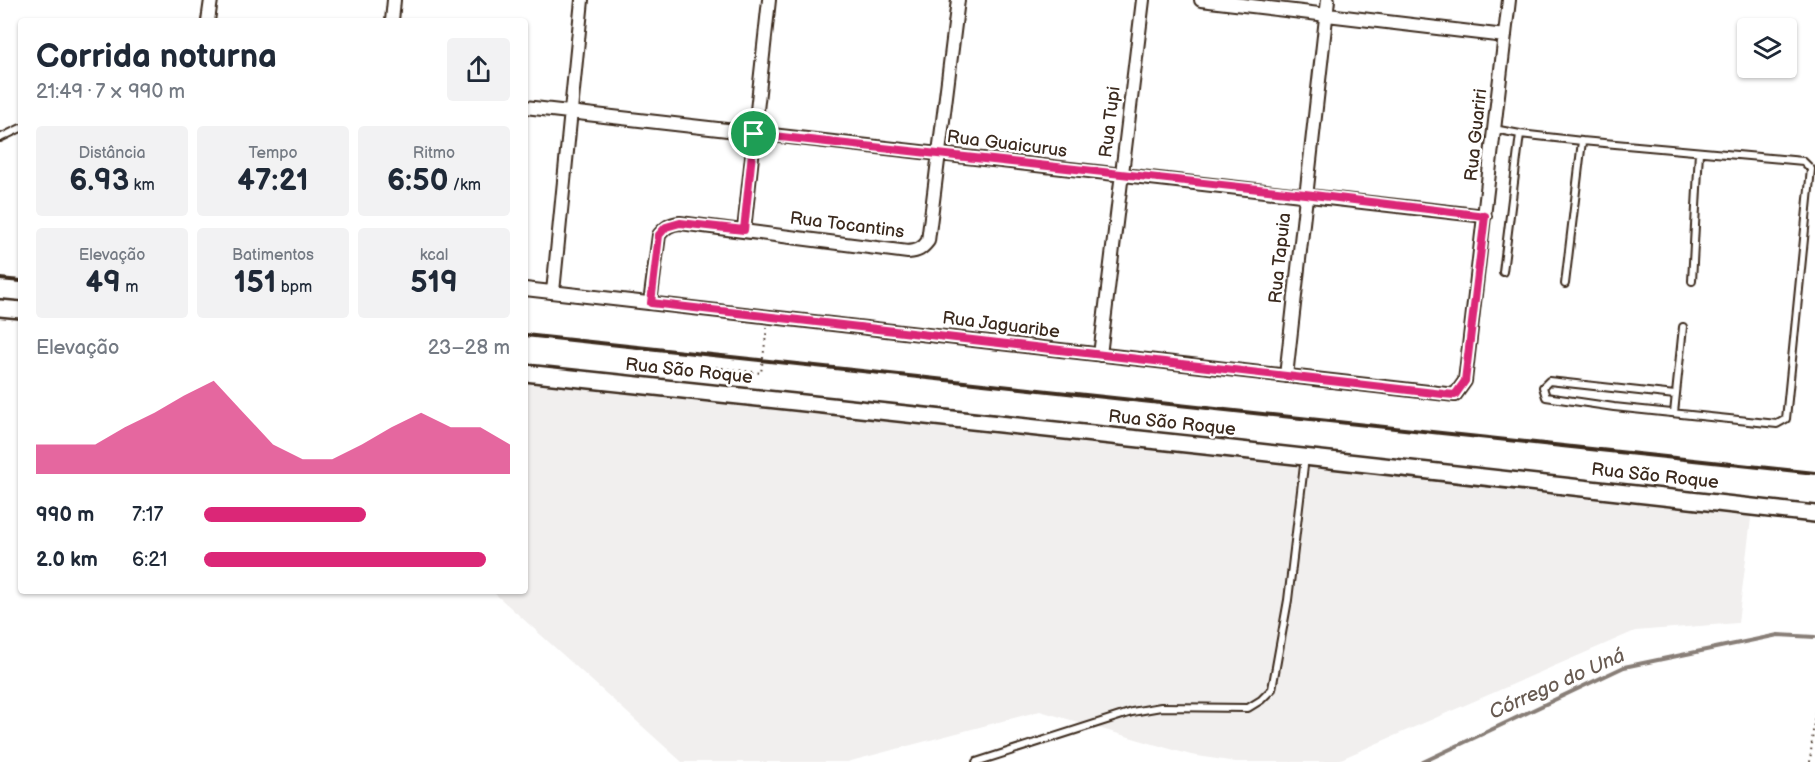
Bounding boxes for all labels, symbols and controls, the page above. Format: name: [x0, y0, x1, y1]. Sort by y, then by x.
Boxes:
map controls: [1737, 18, 1797, 78]
button: layers: [1737, 18, 1797, 78]
text: Corrida noturna: [36, 37, 277, 77]
button: share: [447, 38, 510, 101]
text: 21:49 · 7 × 990 m: [36, 80, 185, 104]
street label: Rua Tupi: [1095, 85, 1125, 159]
street label: Rua Guariri: [1461, 88, 1491, 182]
pin: [728, 108, 779, 159]
icon: arrive: [737, 117, 770, 150]
street label: Rua Guaicurus: [946, 126, 1068, 162]
text: Distância: [78, 144, 146, 163]
text: Tempo: [248, 144, 298, 163]
text: Ritmo: [413, 144, 455, 163]
text: 6.93: [69, 163, 129, 199]
text: 47:21: [237, 163, 309, 199]
text: 6:50: [387, 163, 448, 199]
text: km: [129, 176, 155, 195]
text: /km: [448, 176, 481, 195]
street label: Rua Tocantins: [789, 208, 906, 242]
street label: Rua Tapuia: [1265, 212, 1295, 304]
text: Elevação: [79, 246, 145, 265]
text: Batimentos: [232, 246, 314, 265]
text: kcal: [420, 246, 448, 265]
text: 49: [86, 265, 121, 301]
text: 151: [234, 265, 276, 301]
text: 519: [410, 265, 458, 301]
text: m: [121, 278, 138, 297]
text: bpm: [276, 278, 312, 297]
street label: Rua Jaguaribe: [941, 307, 1061, 343]
text: Elevação: [36, 336, 119, 360]
text: 23–28 m: [428, 336, 510, 360]
street label: Rua São Roque: [624, 354, 754, 388]
street label: Rua São Roque: [1107, 406, 1237, 440]
street label: Rua São Roque: [1590, 459, 1720, 493]
text: 990 m: [36, 503, 94, 527]
text: 7:17: [132, 503, 163, 527]
text: 2.0 km: [36, 548, 98, 572]
text: 6:21: [132, 548, 168, 572]
water label: Córrego do Uná: [1485, 643, 1629, 725]

